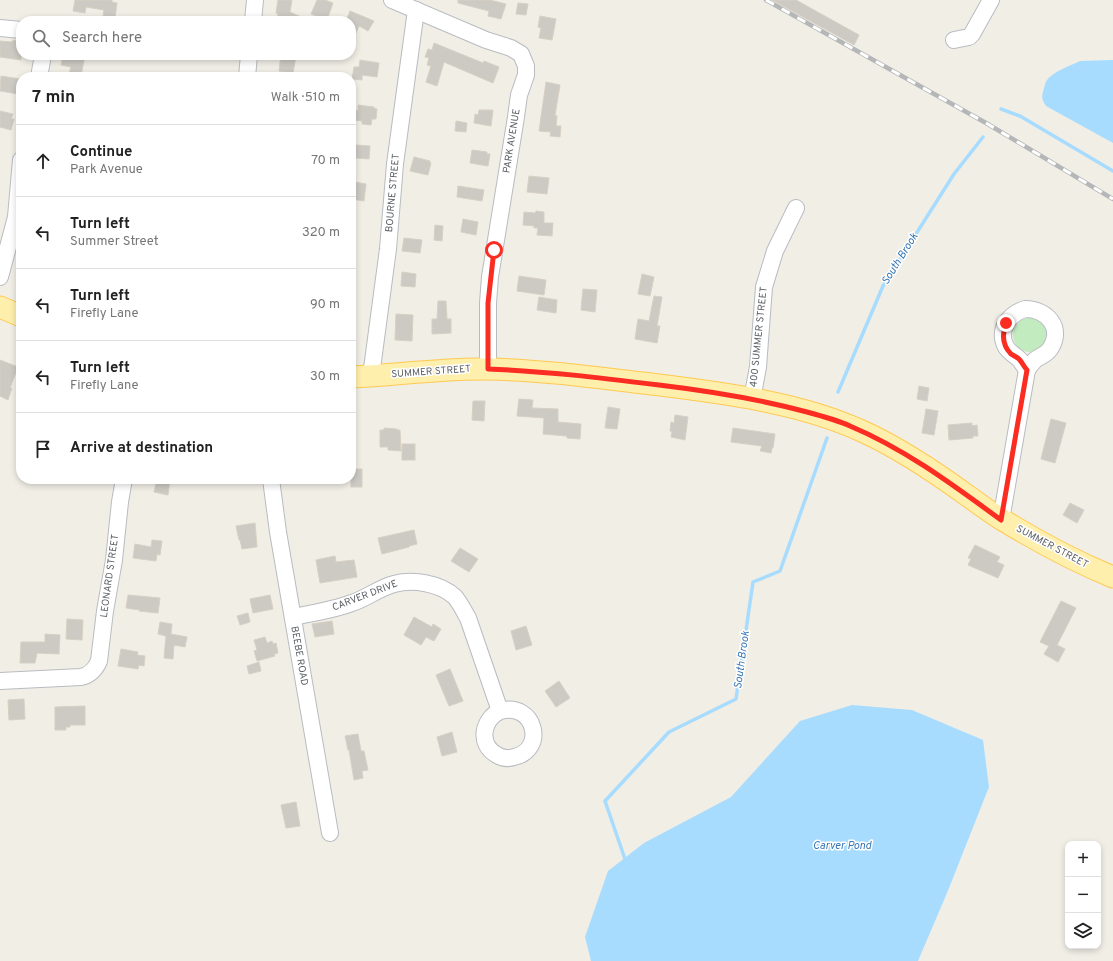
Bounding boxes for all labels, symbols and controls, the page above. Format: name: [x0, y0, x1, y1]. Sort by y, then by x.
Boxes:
search box: [16, 16, 356, 60]
icon: search: [30, 27, 52, 49]
text: Search here: [62, 29, 142, 48]
text: 7 min: [32, 87, 75, 109]
text: Walk · 510 m: [271, 90, 340, 106]
street label: PARK AVENUE: [500, 108, 524, 174]
text: Continue: [70, 143, 132, 162]
icon: ahead: [32, 150, 54, 172]
text: 70 m: [311, 153, 340, 169]
street label: BOURNE STREET: [383, 153, 403, 233]
text: Park Avenue: [70, 162, 143, 178]
text: Turn left: [70, 215, 130, 234]
icon: left: [32, 222, 54, 244]
text: 320 m: [302, 225, 340, 241]
water label: South Brook: [879, 230, 922, 287]
text: Summer Street: [70, 234, 159, 250]
route start: [485, 241, 503, 259]
street label: 400 SUMMER STREET: [747, 286, 771, 388]
text: Turn left: [70, 287, 130, 306]
icon: left: [32, 294, 54, 316]
text: 90 m: [310, 297, 340, 313]
text: Firefly Lane: [70, 306, 139, 322]
route end: [997, 314, 1015, 332]
text: Turn left: [70, 359, 130, 378]
street label: SUMMER STREET: [391, 363, 471, 381]
icon: left: [32, 366, 54, 388]
text: 30 m: [310, 369, 340, 385]
text: Firefly Lane: [70, 378, 139, 394]
icon: arrive: [32, 438, 54, 460]
text: Arrive at destination: [70, 439, 213, 458]
street label: SUMMER STREET: [1014, 523, 1090, 572]
street label: LEONARD STREET: [98, 533, 122, 618]
street label: CARVER DRIVE: [330, 578, 400, 614]
street label: BEEBE ROAD: [287, 625, 311, 687]
water label: South Brook: [731, 630, 753, 690]
water label: Carver Pond: [813, 839, 872, 853]
map controls: [1065, 841, 1101, 949]
button: +: [1065, 841, 1101, 877]
button: −: [1065, 877, 1101, 913]
button: layers: [1065, 913, 1101, 949]

